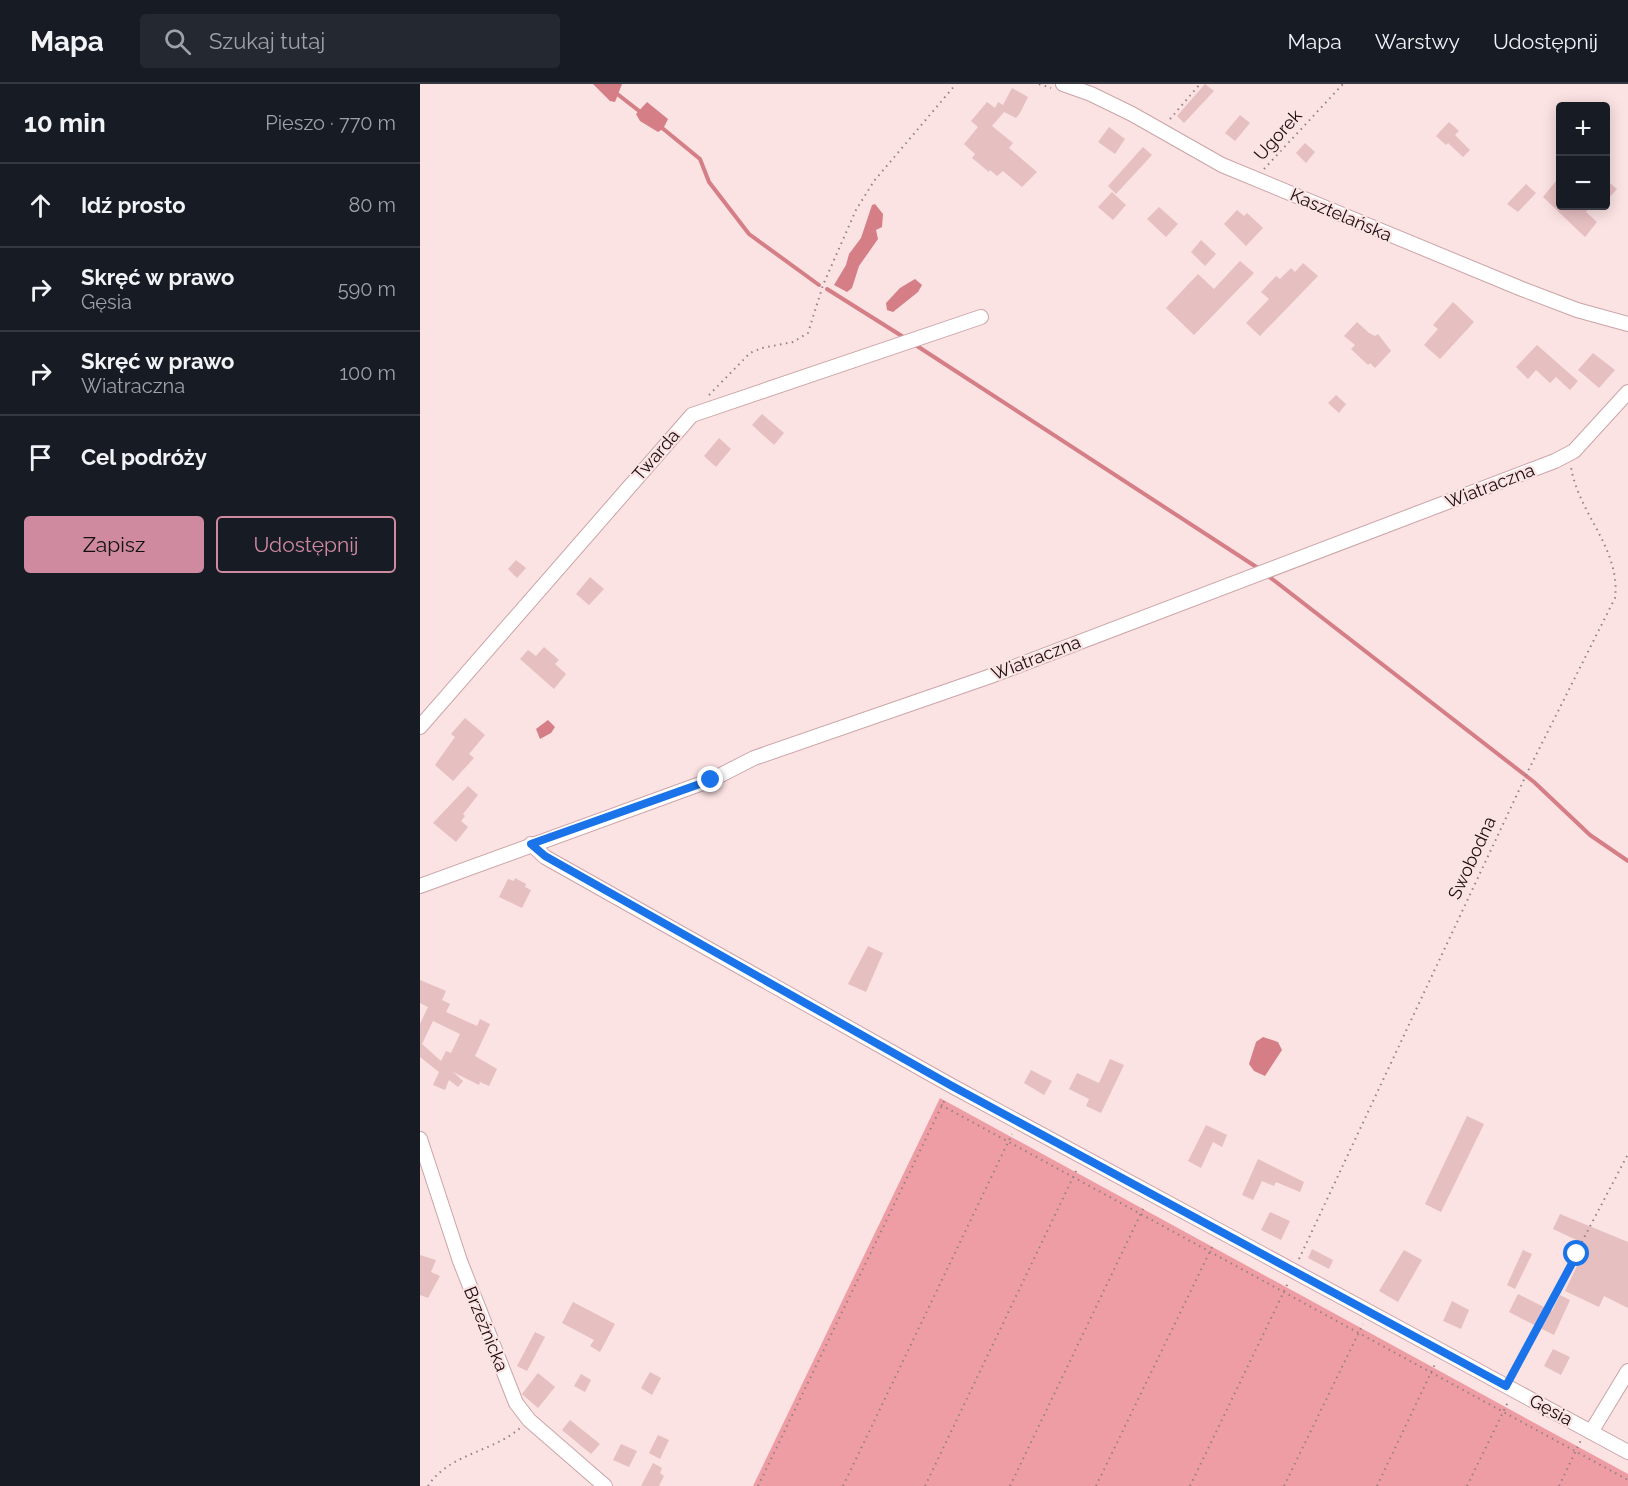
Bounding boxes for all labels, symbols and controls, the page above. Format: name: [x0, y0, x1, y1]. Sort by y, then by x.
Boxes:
search box: [140, 14, 560, 68]
text: Mapa: [30, 25, 104, 58]
icon: search: [161, 25, 194, 58]
text: Szukaj tutaj: [209, 28, 325, 54]
text: Mapa: [1287, 29, 1342, 54]
text: Warstwy: [1375, 29, 1460, 54]
text: Udostępnij: [1493, 29, 1598, 54]
map controls: [1556, 102, 1610, 210]
button: +: [1556, 102, 1610, 156]
street label: Ugorek: [1249, 104, 1306, 165]
text: 10 min: [24, 108, 106, 138]
text: Pieszo · 770 m: [265, 111, 396, 135]
button: −: [1556, 156, 1610, 210]
street label: Kasztelańska: [1287, 184, 1395, 245]
icon: ahead: [24, 189, 57, 222]
text: Idź prosto: [81, 192, 186, 218]
text: 80 m: [348, 193, 396, 217]
text: Skręć w prawo: [81, 264, 234, 290]
icon: right: [24, 273, 57, 306]
text: 590 m: [338, 277, 396, 301]
text: Gęsia: [81, 290, 132, 314]
text: Skręć w prawo: [81, 348, 234, 374]
icon: right: [24, 357, 57, 390]
text: 100 m: [339, 361, 396, 385]
text: Wiatraczna: [81, 374, 185, 398]
street label: Twarda: [628, 425, 683, 485]
icon: arrive: [24, 441, 57, 474]
text: Cel podróży: [81, 444, 207, 470]
street label: Wiatraczna: [1442, 459, 1537, 512]
button: Zapisz: [24, 516, 204, 573]
button: Udostępnij: [216, 516, 396, 573]
street label: Wiatraczna: [988, 631, 1083, 684]
route end: [697, 766, 723, 792]
street label: Swobodna: [1443, 813, 1500, 903]
route start: [1563, 1240, 1589, 1266]
street label: Brzeźnicka: [460, 1283, 513, 1374]
street label: Gęsia: [1526, 1390, 1576, 1430]

